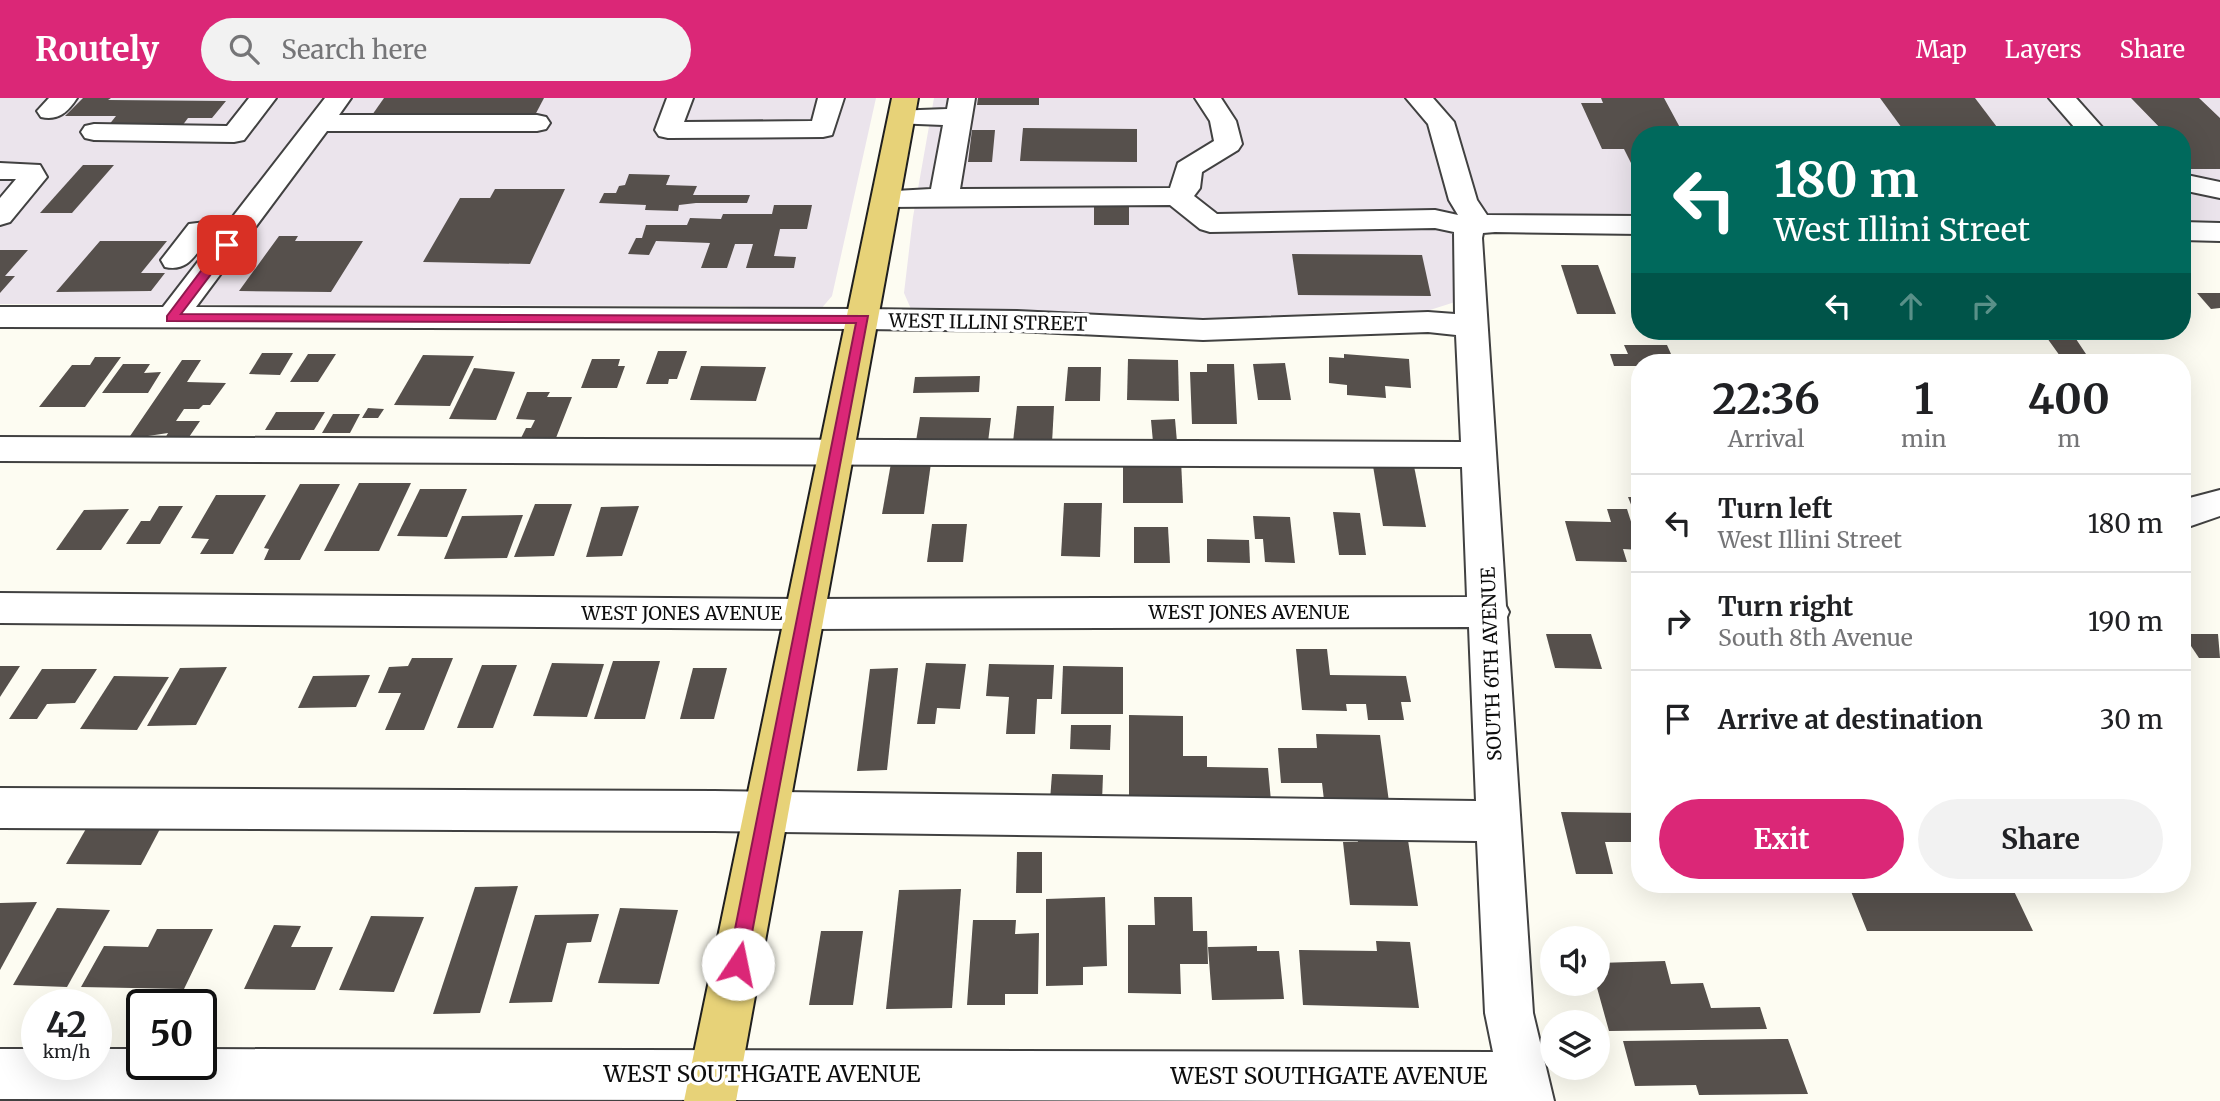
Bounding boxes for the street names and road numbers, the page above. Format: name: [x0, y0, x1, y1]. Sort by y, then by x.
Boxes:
street label: WEST ILLINI STREET: [887, 308, 1088, 336]
street label: SOUTH 6TH AVENUE: [1476, 567, 1506, 761]
street label: WEST JONES AVENUE: [1148, 600, 1349, 624]
street label: WEST JONES AVENUE: [581, 601, 782, 625]
street label: WEST SOUTHGATE AVENUE: [603, 1059, 921, 1088]
street label: WEST SOUTHGATE AVENUE: [1170, 1061, 1488, 1090]

